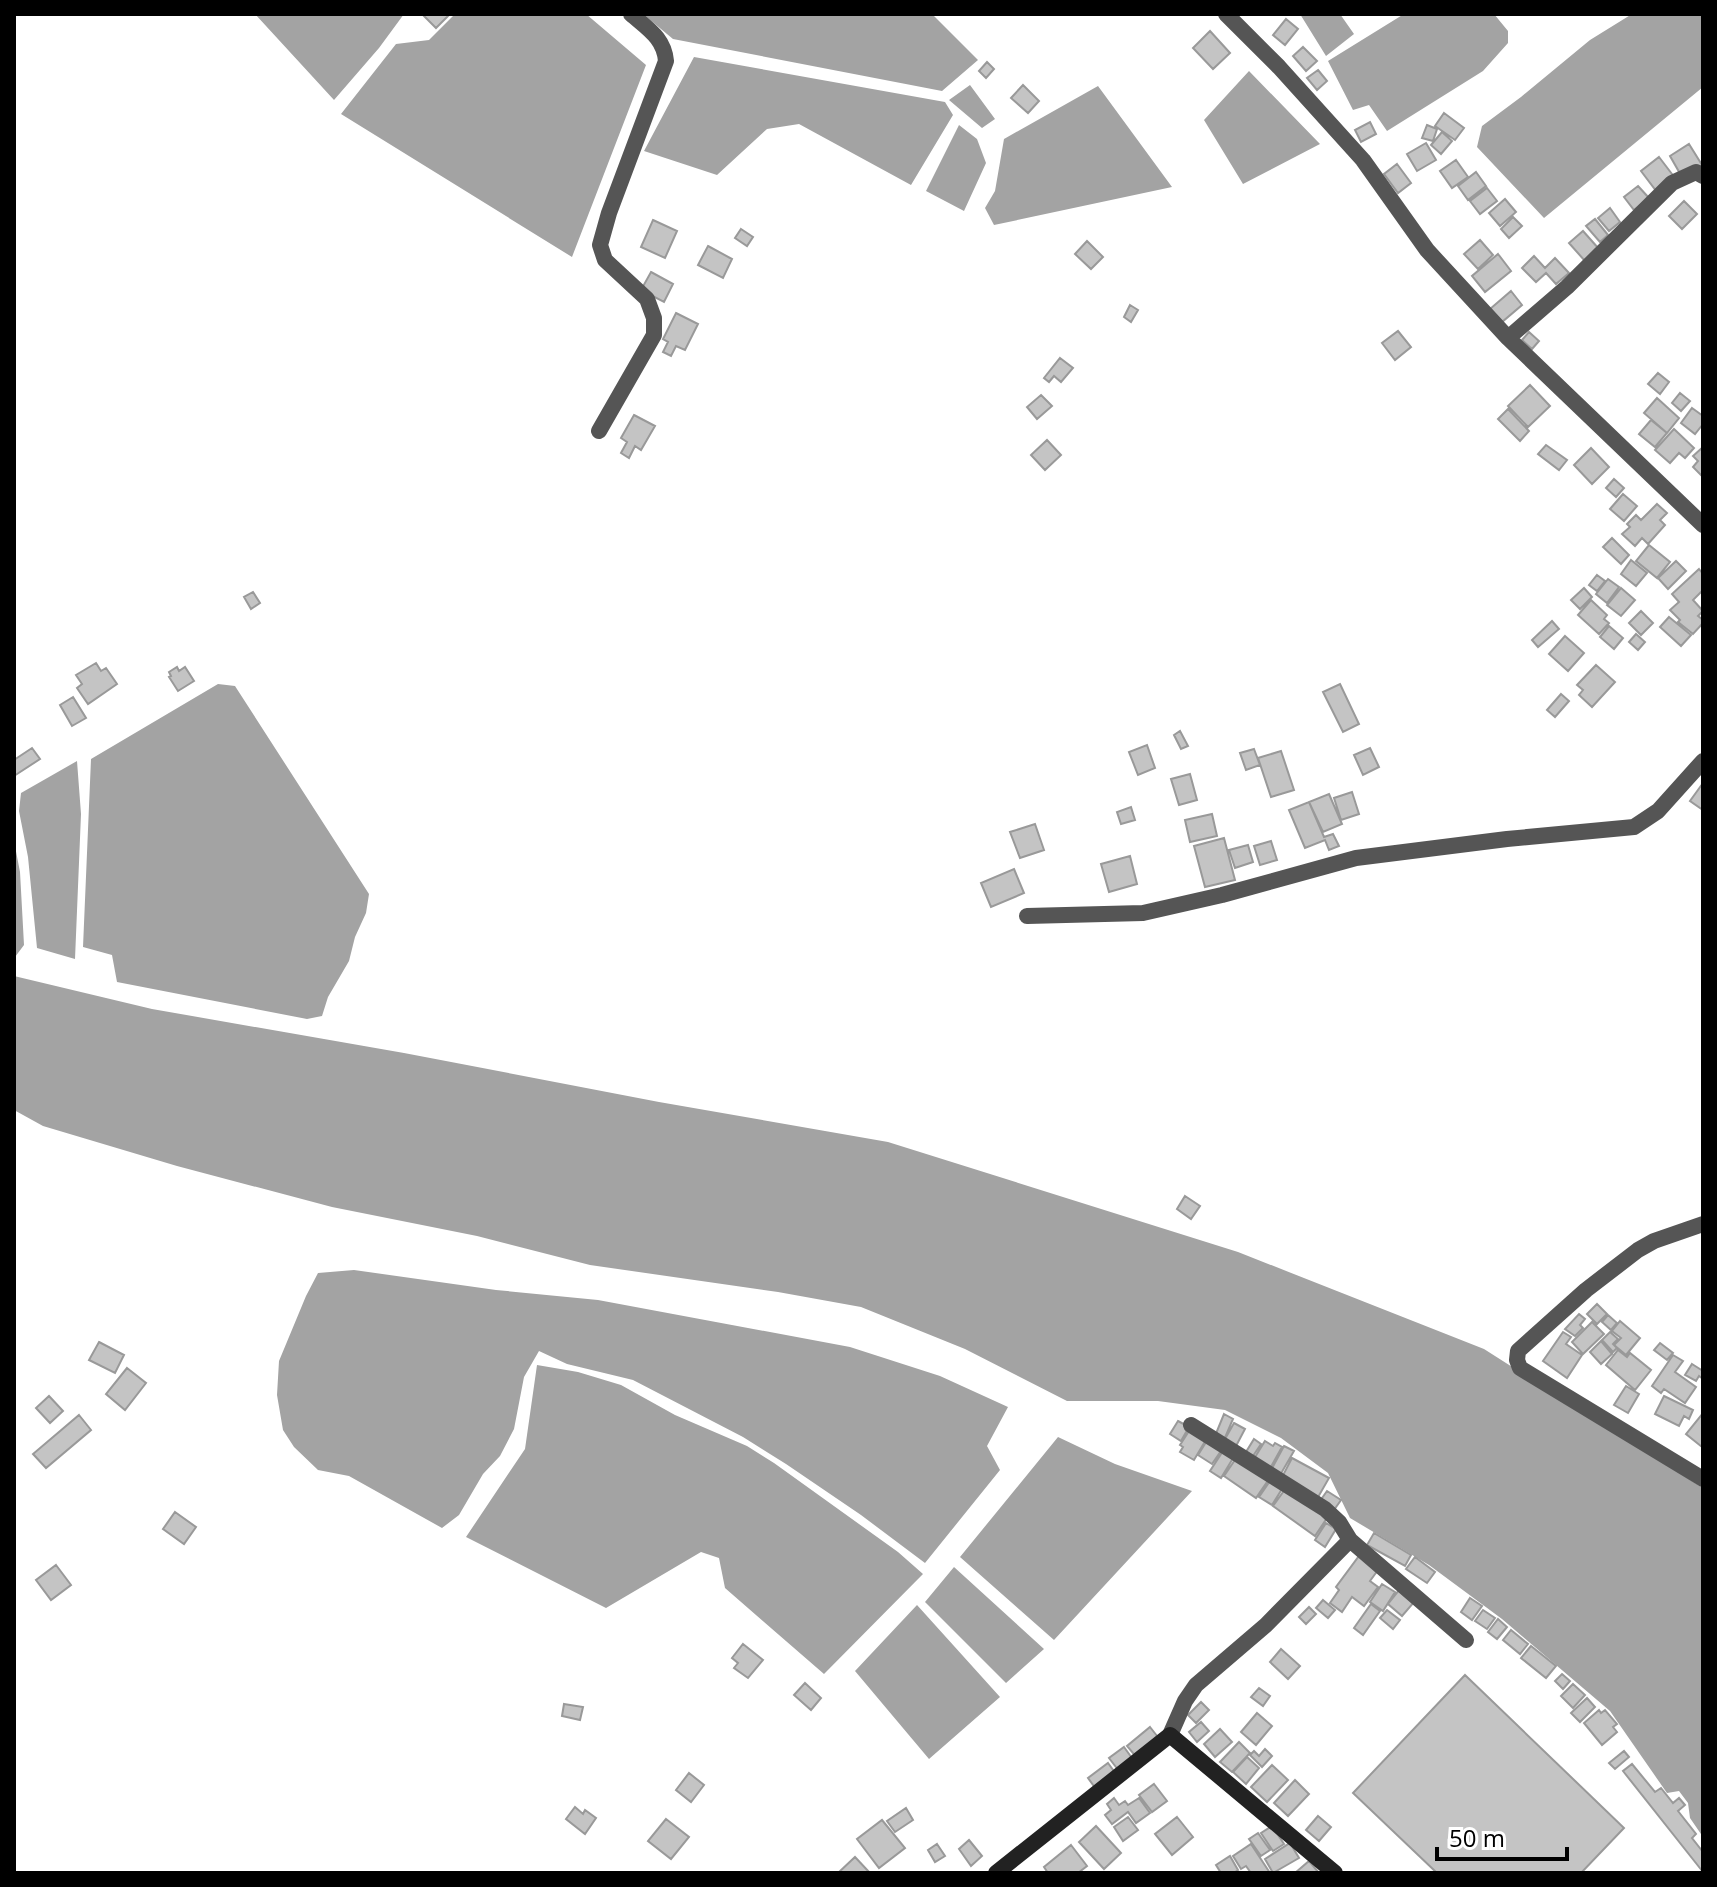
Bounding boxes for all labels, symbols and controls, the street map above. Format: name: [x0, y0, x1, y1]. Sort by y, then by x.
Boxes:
scale bar: [1437, 1811, 1567, 1861]
text: 50 m: [1449, 1821, 1505, 1854]

